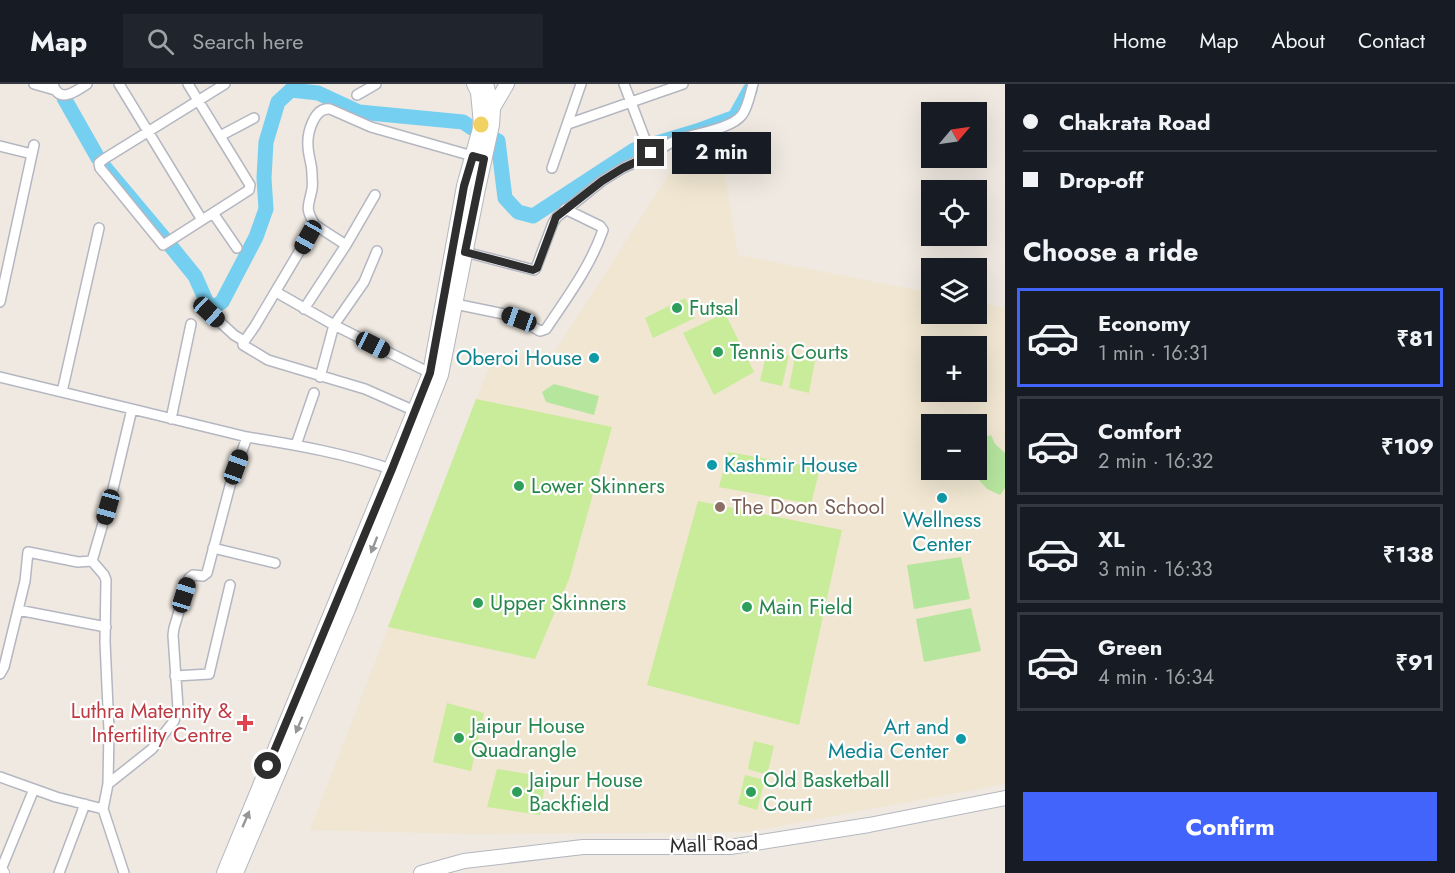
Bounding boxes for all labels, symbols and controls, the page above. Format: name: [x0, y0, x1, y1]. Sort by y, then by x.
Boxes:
search box: [123, 14, 543, 68]
text: Map: [30, 21, 87, 62]
icon: search: [144, 25, 177, 58]
text: Search here: [192, 25, 304, 57]
text: Home: [1113, 26, 1166, 56]
text: Map: [1199, 26, 1239, 56]
text: About: [1272, 26, 1325, 56]
text: Contact: [1358, 26, 1425, 56]
north arrow: [921, 102, 987, 168]
map controls: [921, 102, 987, 480]
text: Chakrata Road: [1059, 106, 1211, 138]
callout: 2 min: [672, 132, 771, 174]
text: 2 min: [695, 138, 748, 167]
route end: [637, 139, 664, 166]
text: Drop-off: [1059, 164, 1143, 196]
button: locate: [921, 180, 987, 246]
car: [291, 217, 325, 257]
text: Choose a ride: [1023, 232, 1198, 271]
button: layers: [921, 258, 987, 324]
car: [190, 293, 228, 331]
place label: Futsal: [689, 293, 739, 323]
marker: Futsal: [670, 301, 684, 315]
car: [499, 304, 539, 334]
text: Economy: [1098, 307, 1190, 339]
icon: car: [1026, 311, 1080, 365]
text: ₹81: [1396, 322, 1434, 354]
car: [353, 329, 393, 361]
button: +: [921, 336, 987, 402]
place label: Tennis Courts: [730, 337, 848, 367]
text: 1 min · 16:31: [1098, 339, 1209, 368]
place label: Oberoi House: [456, 343, 582, 373]
marker: Tennis Courts: [711, 345, 725, 359]
marker: Oberoi House: [587, 351, 601, 365]
button: −: [921, 414, 987, 480]
text: Comfort: [1098, 415, 1181, 447]
icon: car: [1026, 419, 1080, 473]
text: ₹109: [1381, 430, 1434, 462]
car: [221, 447, 251, 487]
text: 2 min · 16:32: [1098, 447, 1214, 476]
place label: Kashmir House: [724, 450, 858, 480]
marker: Kashmir House: [705, 458, 719, 472]
place label: Lower Skinners: [531, 471, 665, 501]
marker: Lower Skinners: [512, 479, 526, 493]
car: [94, 487, 122, 527]
marker: Wellness Center: [935, 491, 949, 505]
place label: The Doon School: [732, 492, 885, 522]
marker: The Doon School: [713, 500, 727, 514]
place label: Wellness Center: [903, 505, 981, 559]
text: XL: [1098, 523, 1125, 555]
icon: car: [1026, 527, 1080, 581]
one-way arrow: [368, 537, 378, 555]
text: ₹138: [1383, 538, 1434, 570]
text: 3 min · 16:33: [1098, 555, 1213, 584]
car: [170, 575, 198, 615]
place label: Upper Skinners: [490, 588, 626, 618]
place label: Main Field: [759, 592, 852, 622]
marker: Upper Skinners: [471, 596, 485, 610]
marker: Main Field: [740, 600, 754, 614]
text: Green: [1098, 631, 1162, 663]
icon: car: [1026, 635, 1080, 689]
text: ₹91: [1395, 646, 1434, 678]
text: 4 min · 16:34: [1098, 663, 1214, 692]
place label: Luthra Maternity & Infertility Centre: [71, 696, 232, 750]
place label: Jaipur House Quadrangle: [468, 711, 585, 765]
place label: Art and Media Center: [828, 712, 950, 766]
marker: Luthra Maternity & Infertility Centre: [236, 714, 254, 732]
one-way arrow: [294, 717, 304, 735]
marker: Jaipur House Quadrangle: [452, 731, 466, 745]
marker: Art and Media Center: [954, 732, 968, 746]
route start: [254, 752, 281, 779]
place label: Jaipur House Backfield: [526, 765, 643, 819]
place label: Old Basketball Court: [763, 765, 889, 819]
marker: Jaipur House Backfield: [510, 785, 524, 799]
marker: Old Basketball Court: [744, 785, 758, 799]
button: Confirm: [1023, 792, 1437, 861]
one-way arrow: [242, 810, 251, 828]
street label: Mall Road: [669, 827, 759, 861]

